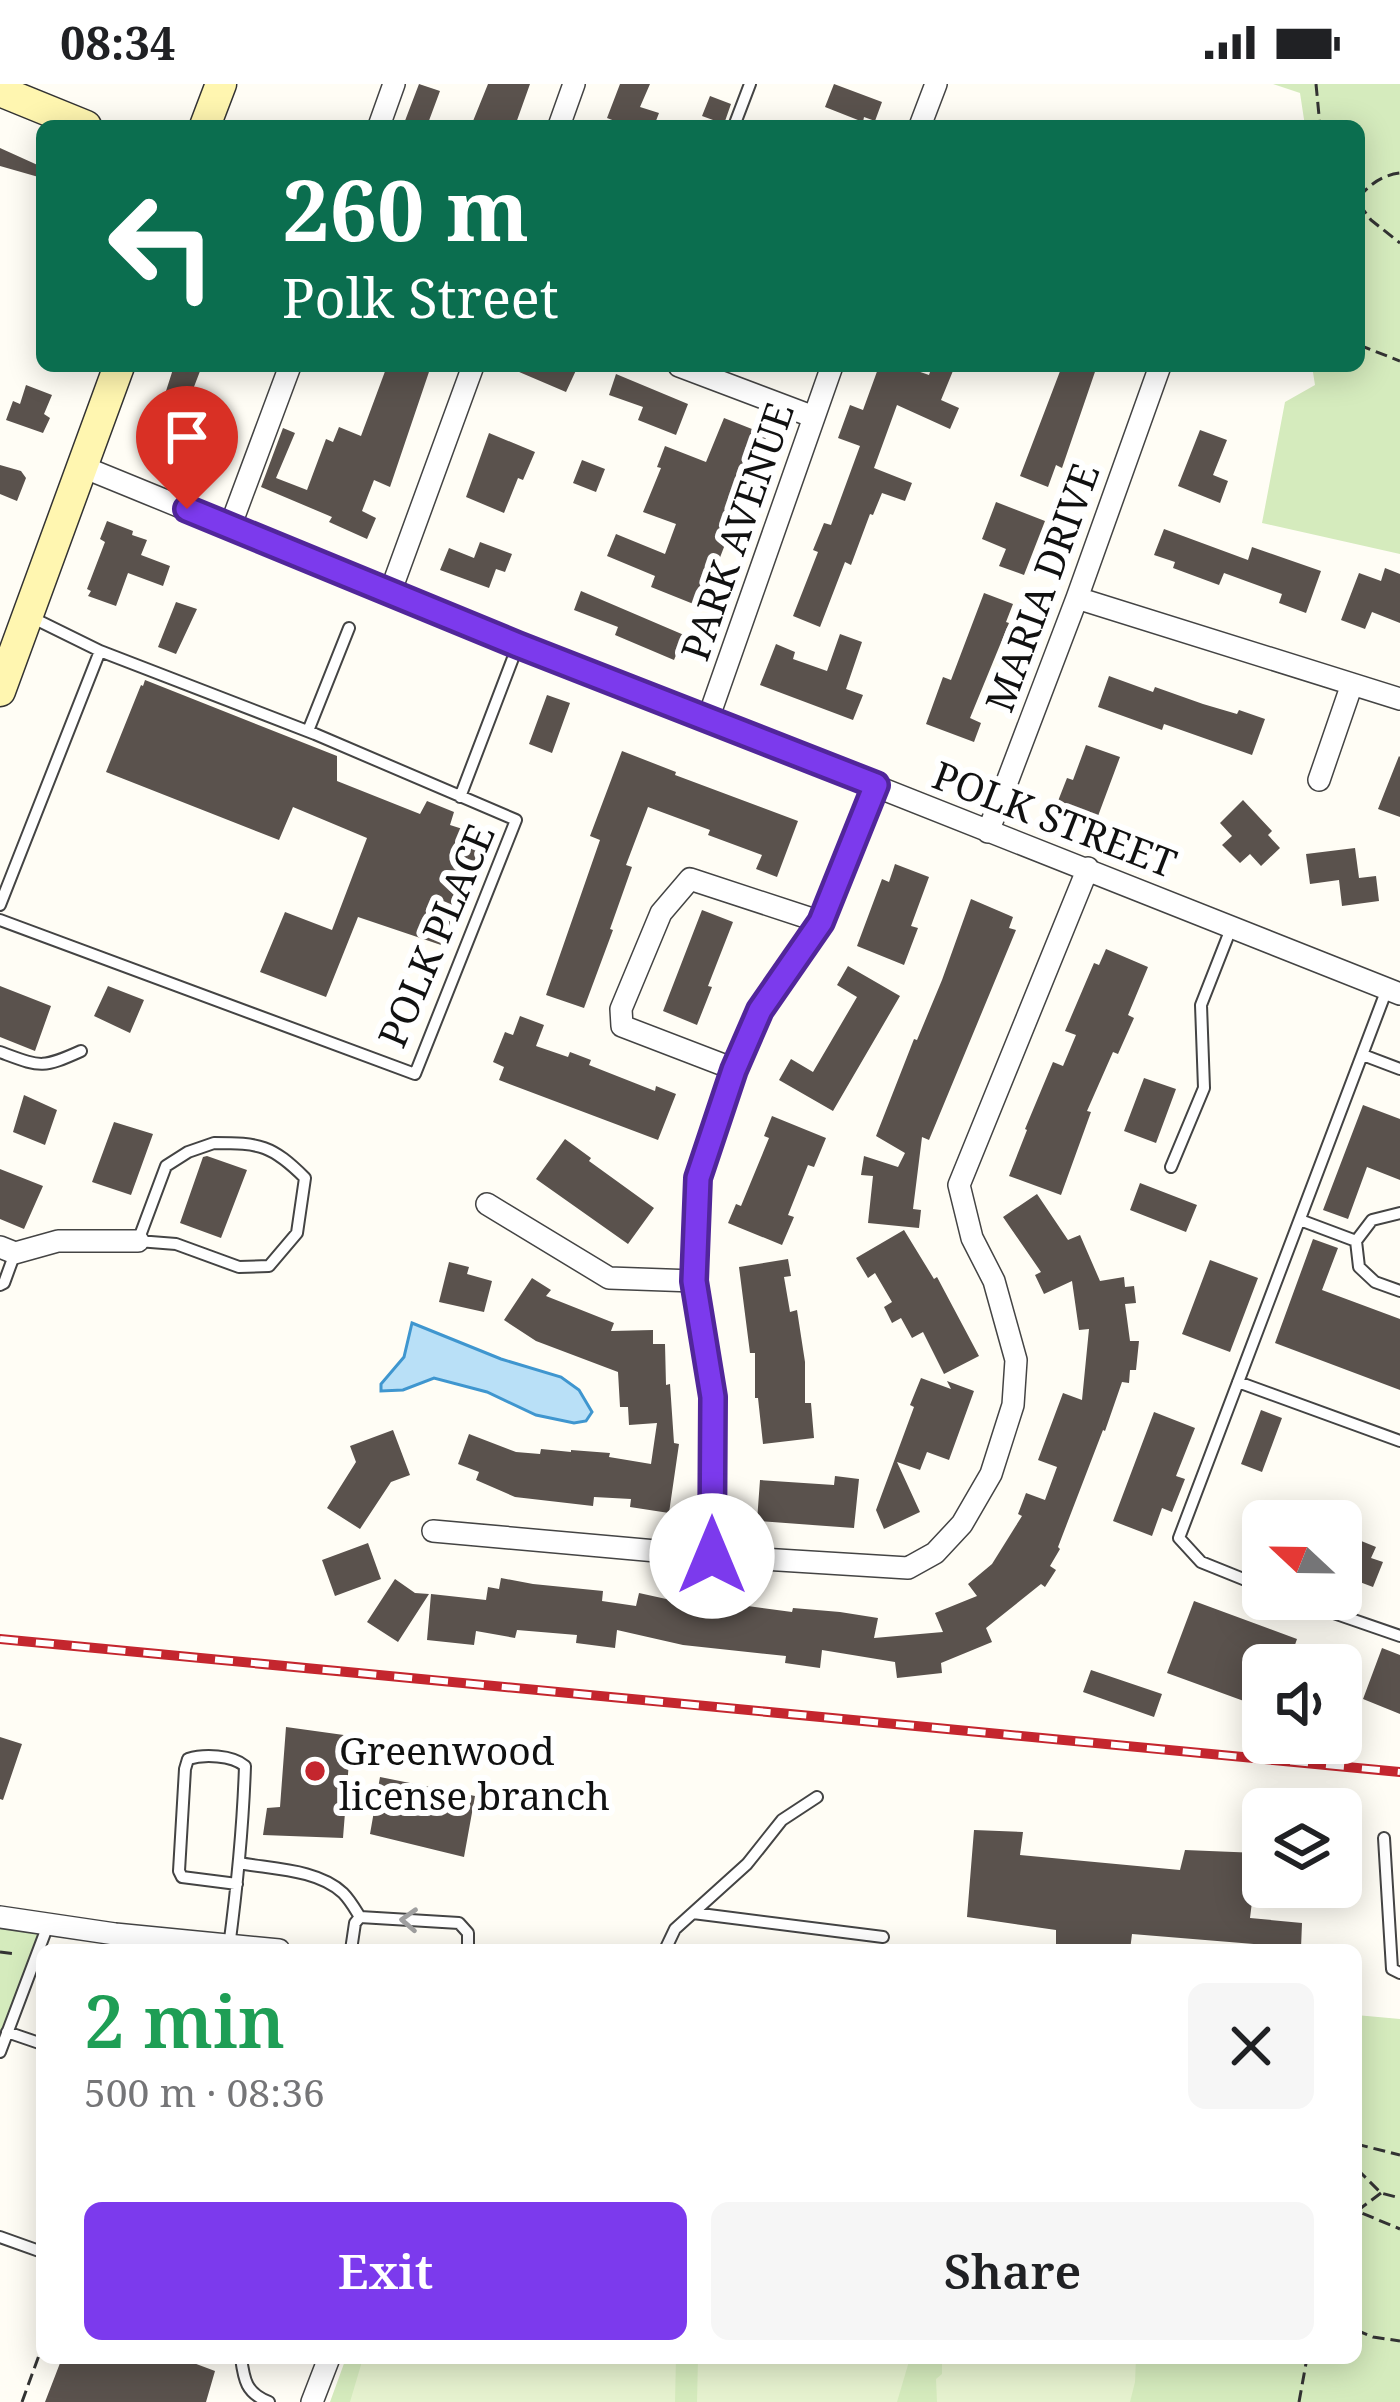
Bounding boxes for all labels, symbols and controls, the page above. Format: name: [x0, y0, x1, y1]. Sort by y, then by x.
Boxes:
text: 08:34: [60, 12, 175, 73]
text: 260 m: [282, 151, 529, 266]
icon: left: [84, 168, 240, 324]
text: Polk Street: [282, 260, 559, 334]
pin: [136, 386, 238, 509]
street label: PARK AVENUE: [667, 395, 805, 667]
icon: arrive: [154, 404, 220, 470]
street label: MARIA DRIVE: [972, 456, 1110, 718]
street label: POLK STREET: [926, 747, 1184, 889]
street label: POLK PLACE: [364, 816, 506, 1054]
position arrow: [649, 1493, 775, 1619]
north arrow: [1242, 1500, 1362, 1620]
map controls: [1242, 1500, 1362, 1908]
button: sound: [1242, 1644, 1362, 1764]
place label: Greenwood license branch: [339, 1723, 610, 1821]
marker: Greenwood license branch: [302, 1758, 328, 1784]
button: layers: [1242, 1788, 1362, 1908]
one-way arrow: [399, 1908, 418, 1934]
text: 2 min: [84, 1971, 285, 2069]
button: close: [1188, 1983, 1314, 2109]
text: 500 m · 08:36: [84, 2065, 325, 2118]
button: Exit: [84, 2202, 687, 2340]
button: Share: [711, 2202, 1314, 2340]

